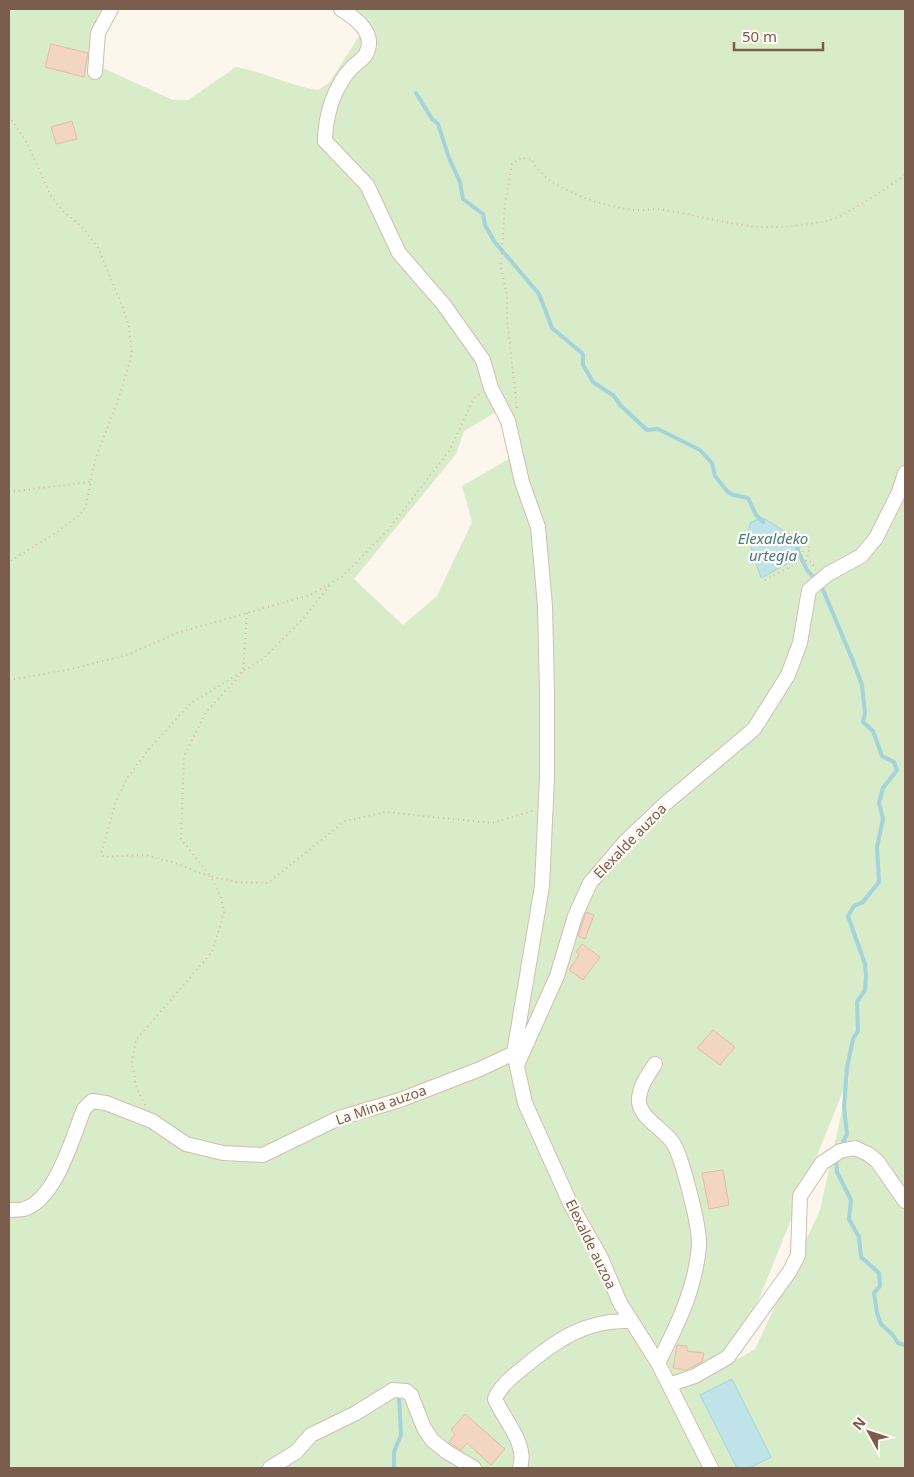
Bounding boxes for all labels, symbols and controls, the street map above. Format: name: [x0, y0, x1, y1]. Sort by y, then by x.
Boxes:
scale bar: [734, 20, 823, 52]
text: 50 m: [742, 26, 777, 46]
water label: Elexaldeko urtegia: [738, 528, 808, 565]
street label: Elexalde auzoa: [589, 799, 670, 882]
street label: La Mina auzoa: [333, 1080, 429, 1129]
street label: Elexalde auzoa: [562, 1196, 621, 1292]
north arrow: [844, 1407, 894, 1457]
text: N: [848, 1413, 870, 1434]

